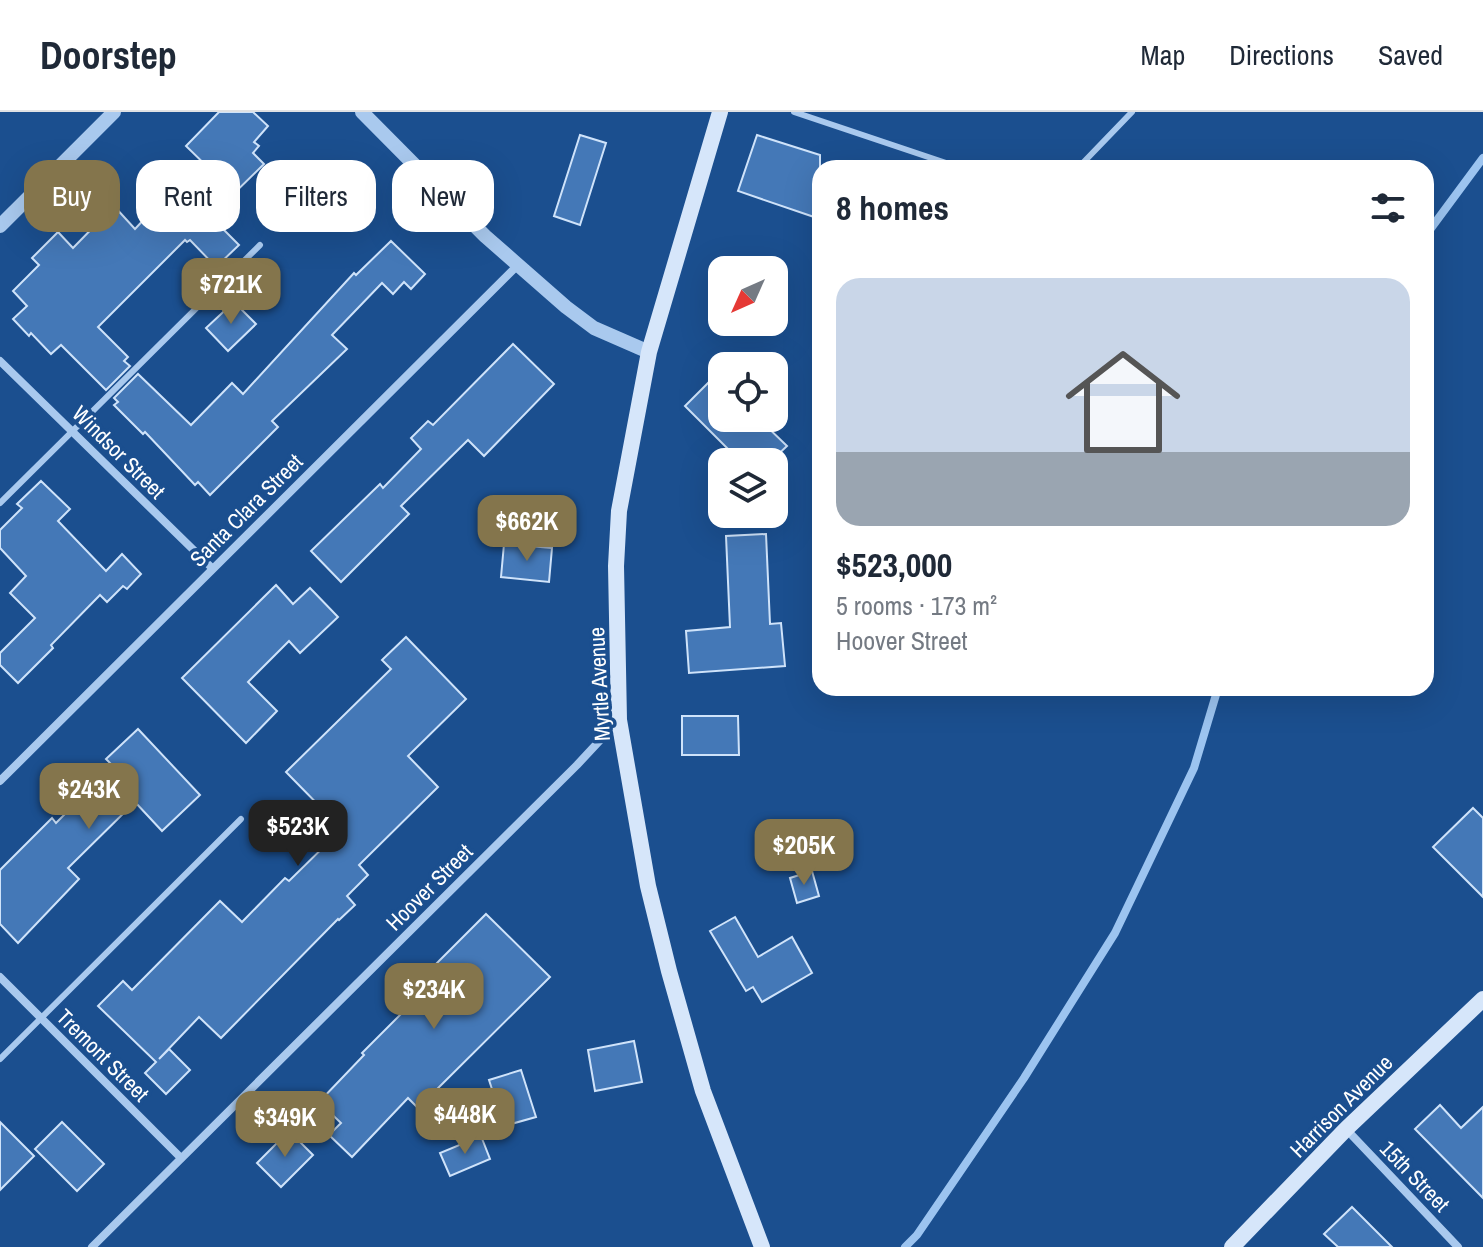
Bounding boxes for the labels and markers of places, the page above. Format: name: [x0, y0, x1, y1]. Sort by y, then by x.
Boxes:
pin: $721K: [175, 258, 287, 326]
pin: $662K: [471, 495, 583, 563]
pin: $243K: [33, 763, 145, 831]
pin: $523K: [242, 800, 354, 868]
pin: $205K: [748, 819, 860, 887]
pin: $234K: [378, 963, 490, 1031]
pin: $448K: [409, 1088, 521, 1156]
pin: $349K: [229, 1091, 341, 1159]

